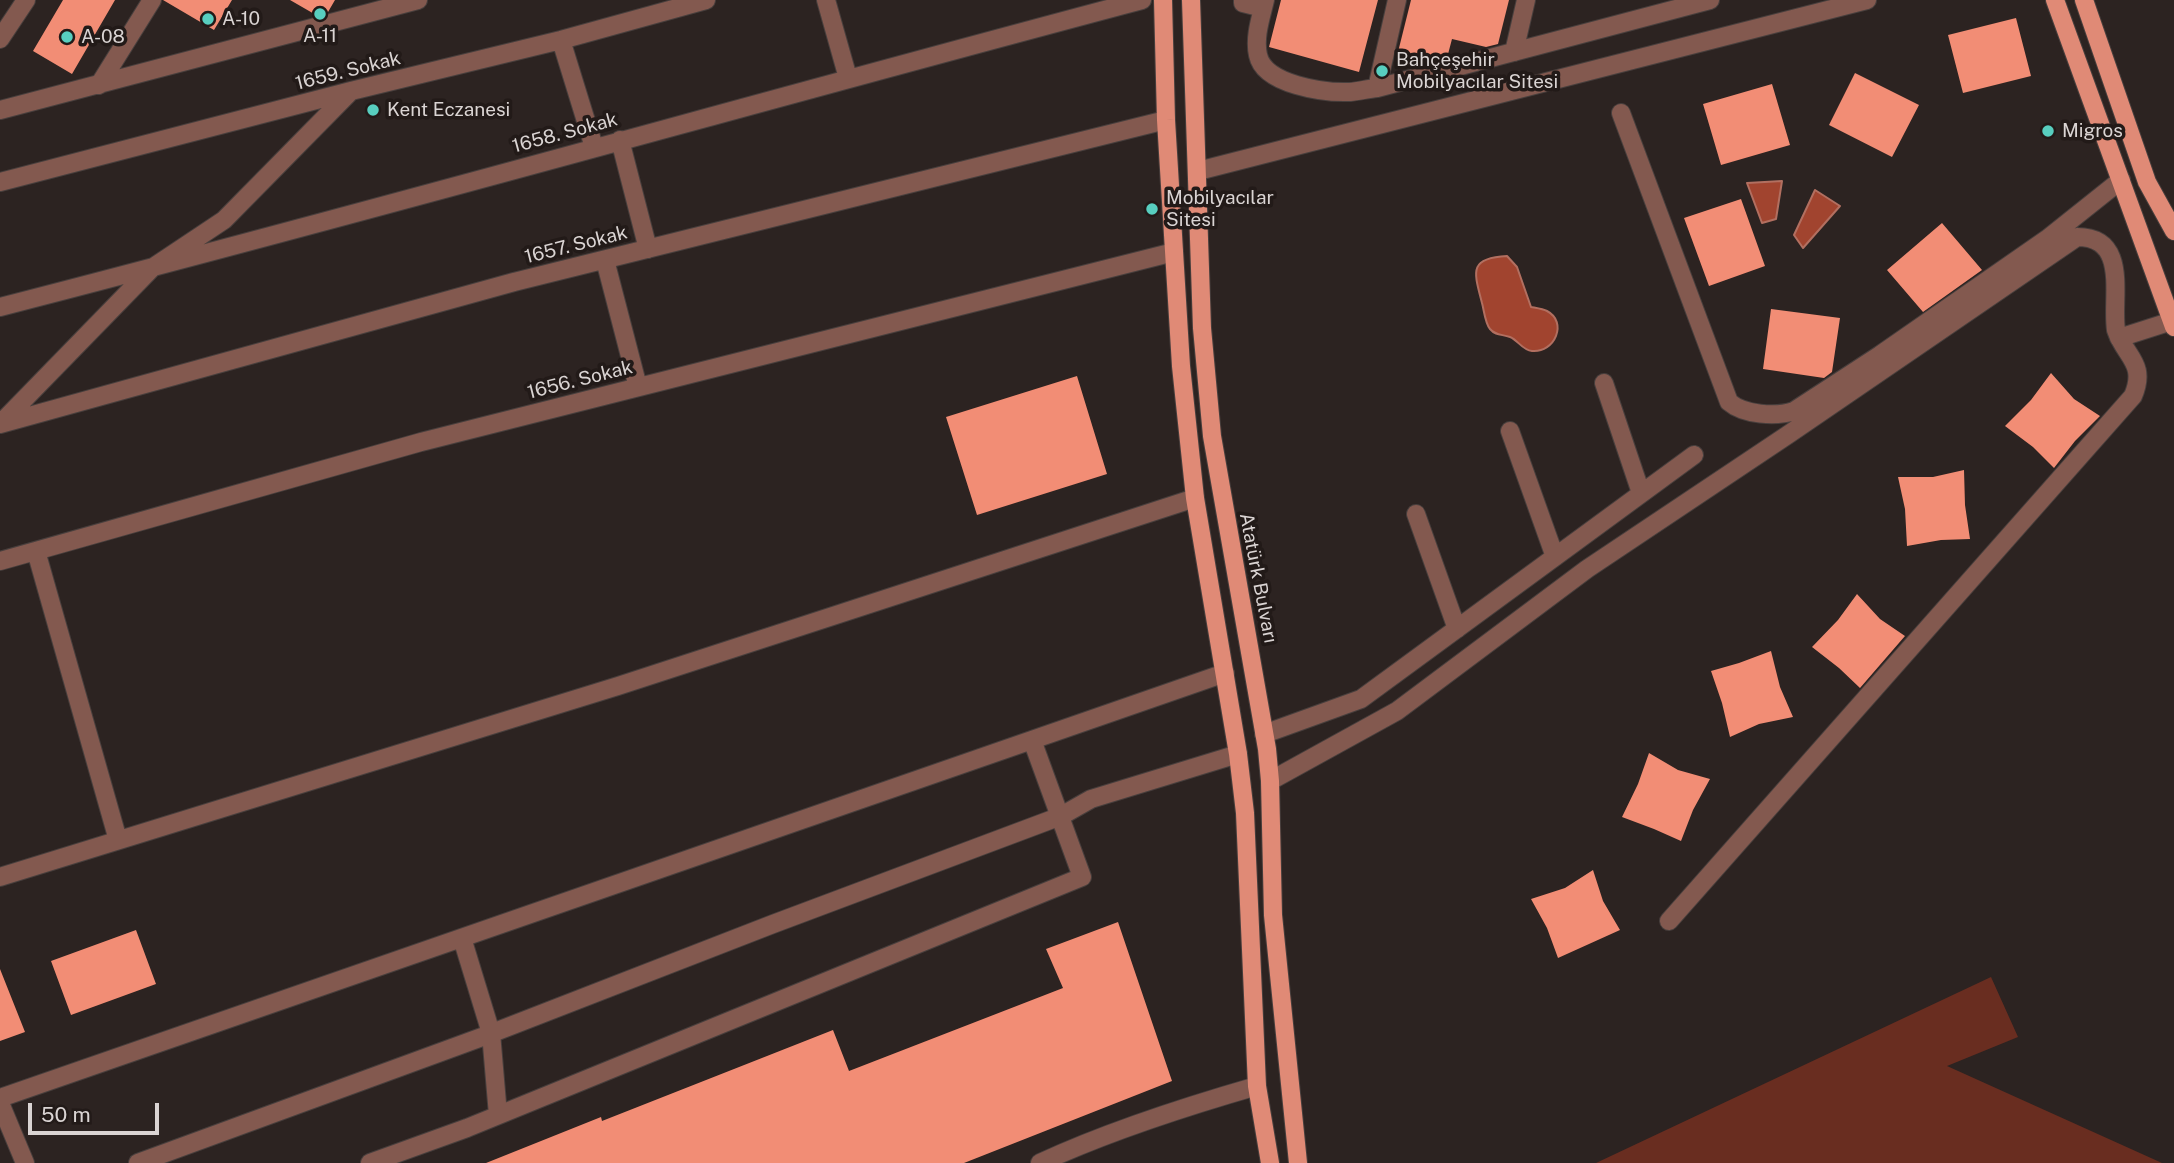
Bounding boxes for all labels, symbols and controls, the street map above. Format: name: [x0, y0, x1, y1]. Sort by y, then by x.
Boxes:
marker: A-11: [312, 6, 328, 22]
place label: A-10: [222, 8, 260, 30]
marker: A-10: [200, 11, 216, 27]
place label: A-11: [303, 25, 337, 47]
place label: A-08: [81, 26, 125, 48]
marker: A-08: [59, 29, 75, 45]
street label: 1659. Sokak: [293, 47, 403, 95]
place label: Bahçeşehir Mobilyacılar Sitesi: [1396, 49, 1558, 93]
marker: Bahçeşehir Mobilyacılar Sitesi: [1374, 63, 1390, 79]
place label: Kent Eczanesi: [387, 99, 510, 121]
marker: Kent Eczanesi: [365, 102, 381, 118]
street label: 1658. Sokak: [510, 108, 620, 158]
place label: Migros: [2062, 120, 2123, 142]
marker: Migros: [2040, 123, 2056, 139]
place label: Mobilyacılar Sitesi: [1166, 187, 1274, 231]
marker: Mobilyacılar Sitesi: [1144, 201, 1160, 217]
street label: 1657. Sokak: [522, 221, 630, 269]
street label: 1656. Sokak: [525, 356, 635, 404]
street label: Atatürk Bulvarı: [1234, 511, 1282, 645]
scale bar: [32, 1090, 163, 1134]
text: 50 m: [41, 1102, 91, 1127]

